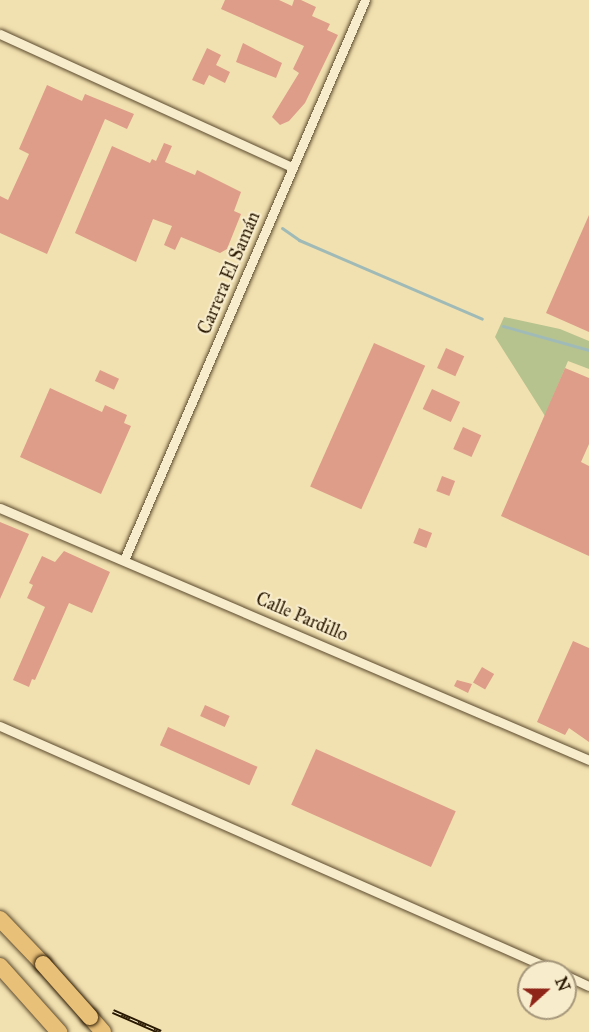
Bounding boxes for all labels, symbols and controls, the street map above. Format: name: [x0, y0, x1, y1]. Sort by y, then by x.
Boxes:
street label: Carrera El Samán: [193, 208, 265, 338]
street label: Calle Pardillo: [253, 588, 351, 646]
north arrow: [517, 960, 577, 1020]
text: N: [551, 974, 574, 994]

